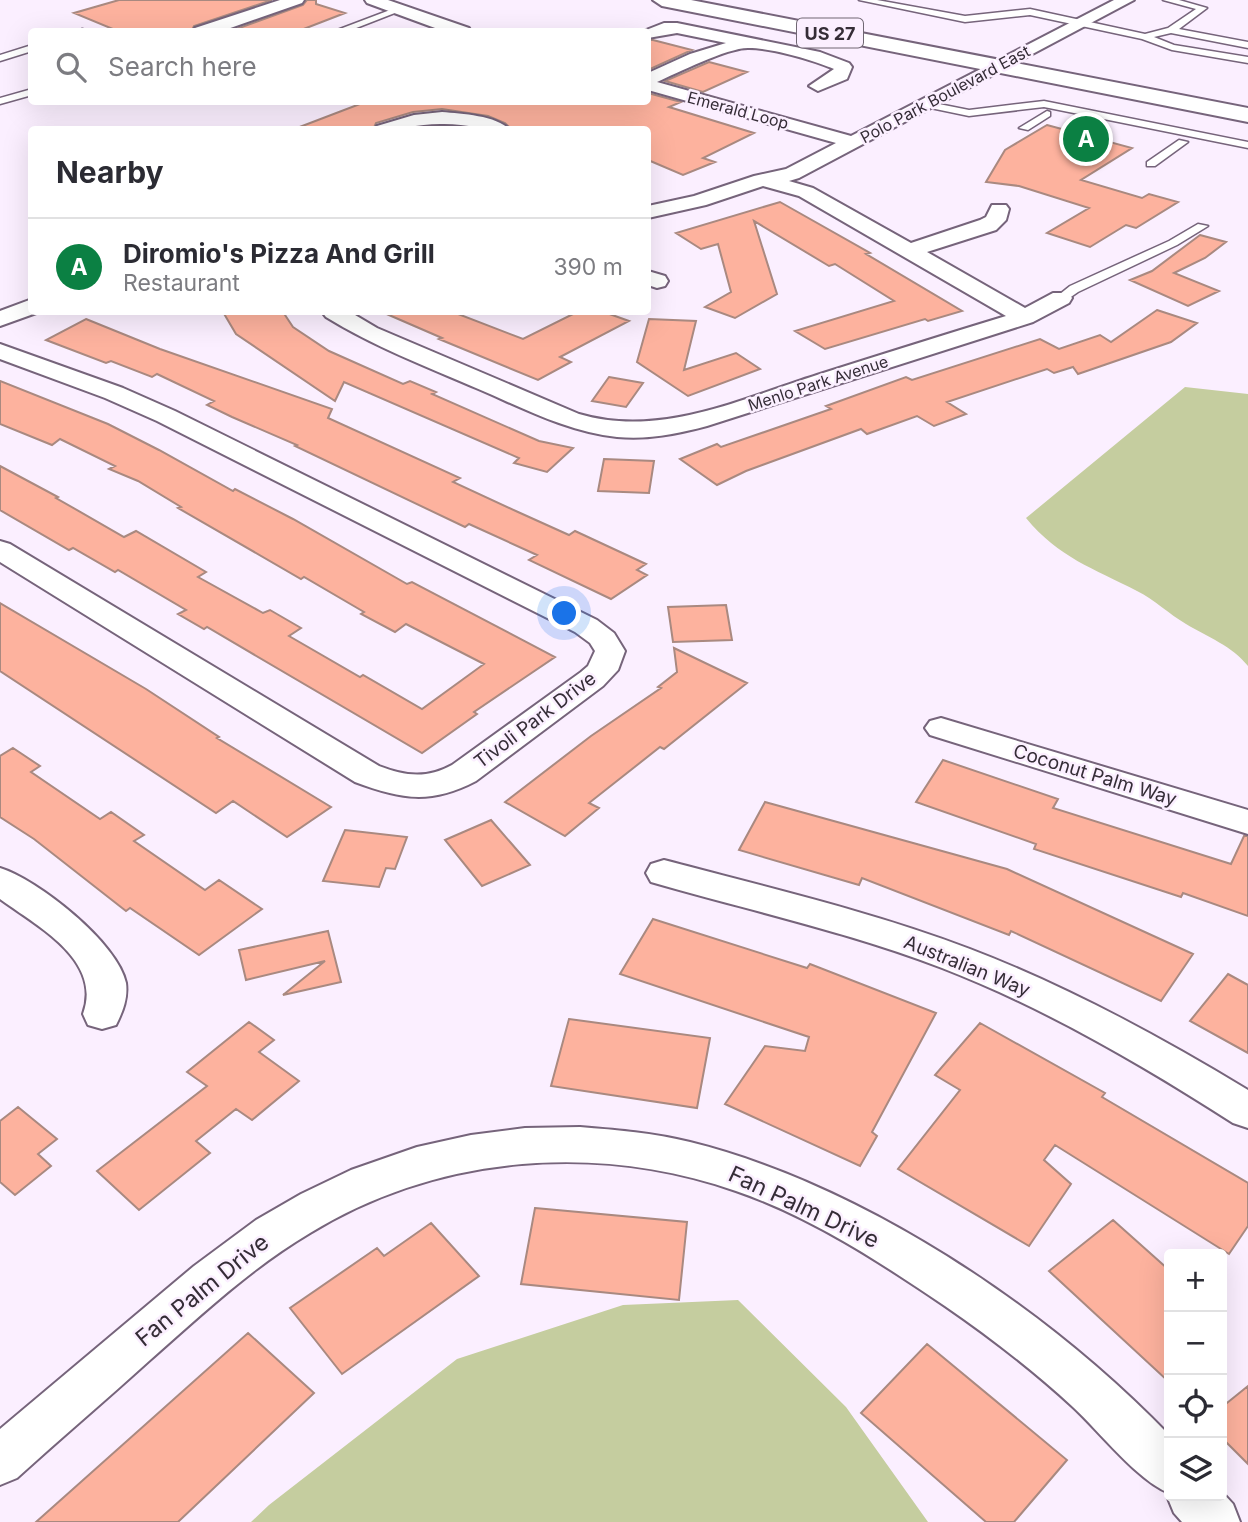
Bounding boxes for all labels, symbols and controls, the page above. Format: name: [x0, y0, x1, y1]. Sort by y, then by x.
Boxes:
road number: US 27: [797, 18, 863, 48]
search box: [28, 28, 651, 105]
street label: Polo Park Boulevard East: [857, 41, 1033, 147]
icon: search: [52, 48, 90, 86]
text: Search here: [108, 51, 257, 82]
street label: Emerald Loop: [685, 87, 791, 133]
pin: A: [1063, 113, 1109, 165]
text: Nearby: [56, 154, 164, 190]
text: Diromio's Pizza And Grill: [123, 238, 435, 269]
text: A: [70, 253, 88, 281]
text: 390 m: [553, 253, 623, 281]
text: Restaurant: [123, 269, 240, 297]
street label: Menlo Park Avenue: [745, 351, 891, 415]
your location: [547, 596, 581, 630]
street label: Tivoli Park Drive: [470, 667, 600, 773]
street label: Coconut Palm Way: [1010, 739, 1180, 811]
street label: Australian Way: [901, 930, 1034, 1002]
street label: Fan Palm Drive: [724, 1160, 884, 1254]
street label: Fan Palm Drive: [130, 1228, 274, 1352]
map controls: [1164, 1249, 1227, 1501]
button: +: [1164, 1249, 1227, 1312]
button: −: [1164, 1312, 1227, 1375]
button: locate: [1164, 1375, 1227, 1438]
button: layers: [1164, 1438, 1227, 1501]

